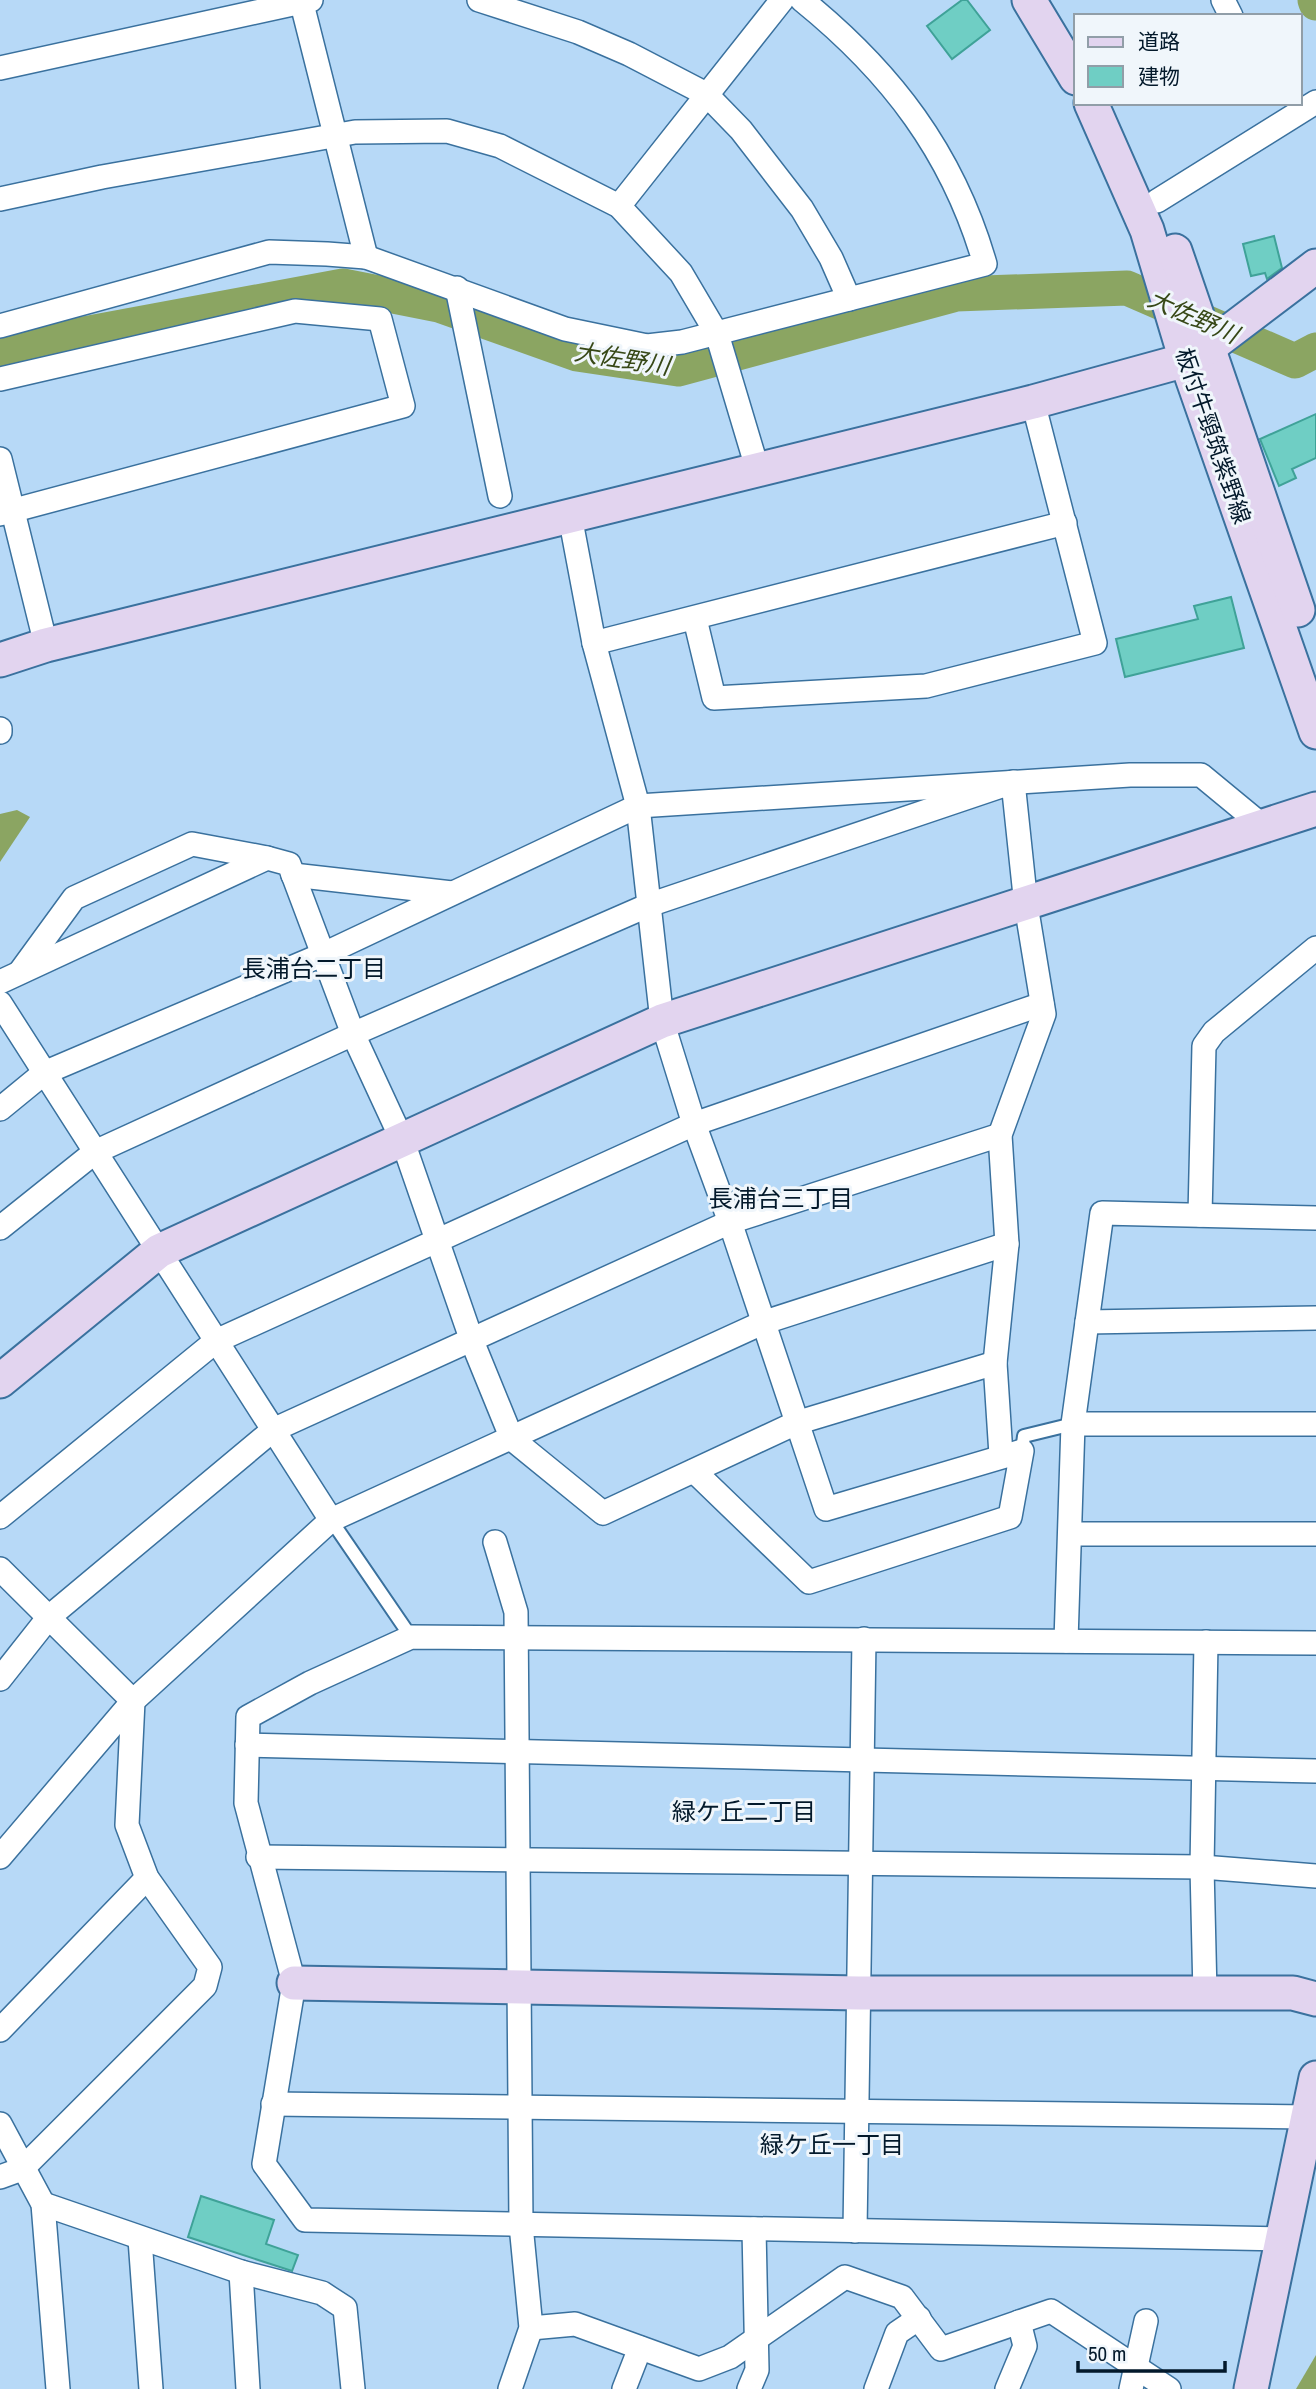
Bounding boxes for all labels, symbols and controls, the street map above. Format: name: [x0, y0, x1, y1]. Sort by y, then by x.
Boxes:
legend: [1074, 14, 1302, 105]
text: 道路: [1138, 27, 1180, 56]
text: 建物: [1138, 62, 1180, 91]
water label: 大佐野川: [1143, 282, 1247, 351]
water label: 大佐野川: [572, 335, 675, 382]
street label: 板付牛頸筑紫野線: [1169, 344, 1258, 528]
district label: 長浦台二丁目: [242, 952, 386, 984]
district label: 長浦台三丁目: [709, 1182, 853, 1214]
district label: 緑ケ丘二丁目: [672, 1795, 816, 1827]
district label: 緑ケ丘一丁目: [760, 2128, 904, 2160]
scale bar: [1078, 2330, 1225, 2374]
text: 50 m: [1088, 2339, 1126, 2368]

